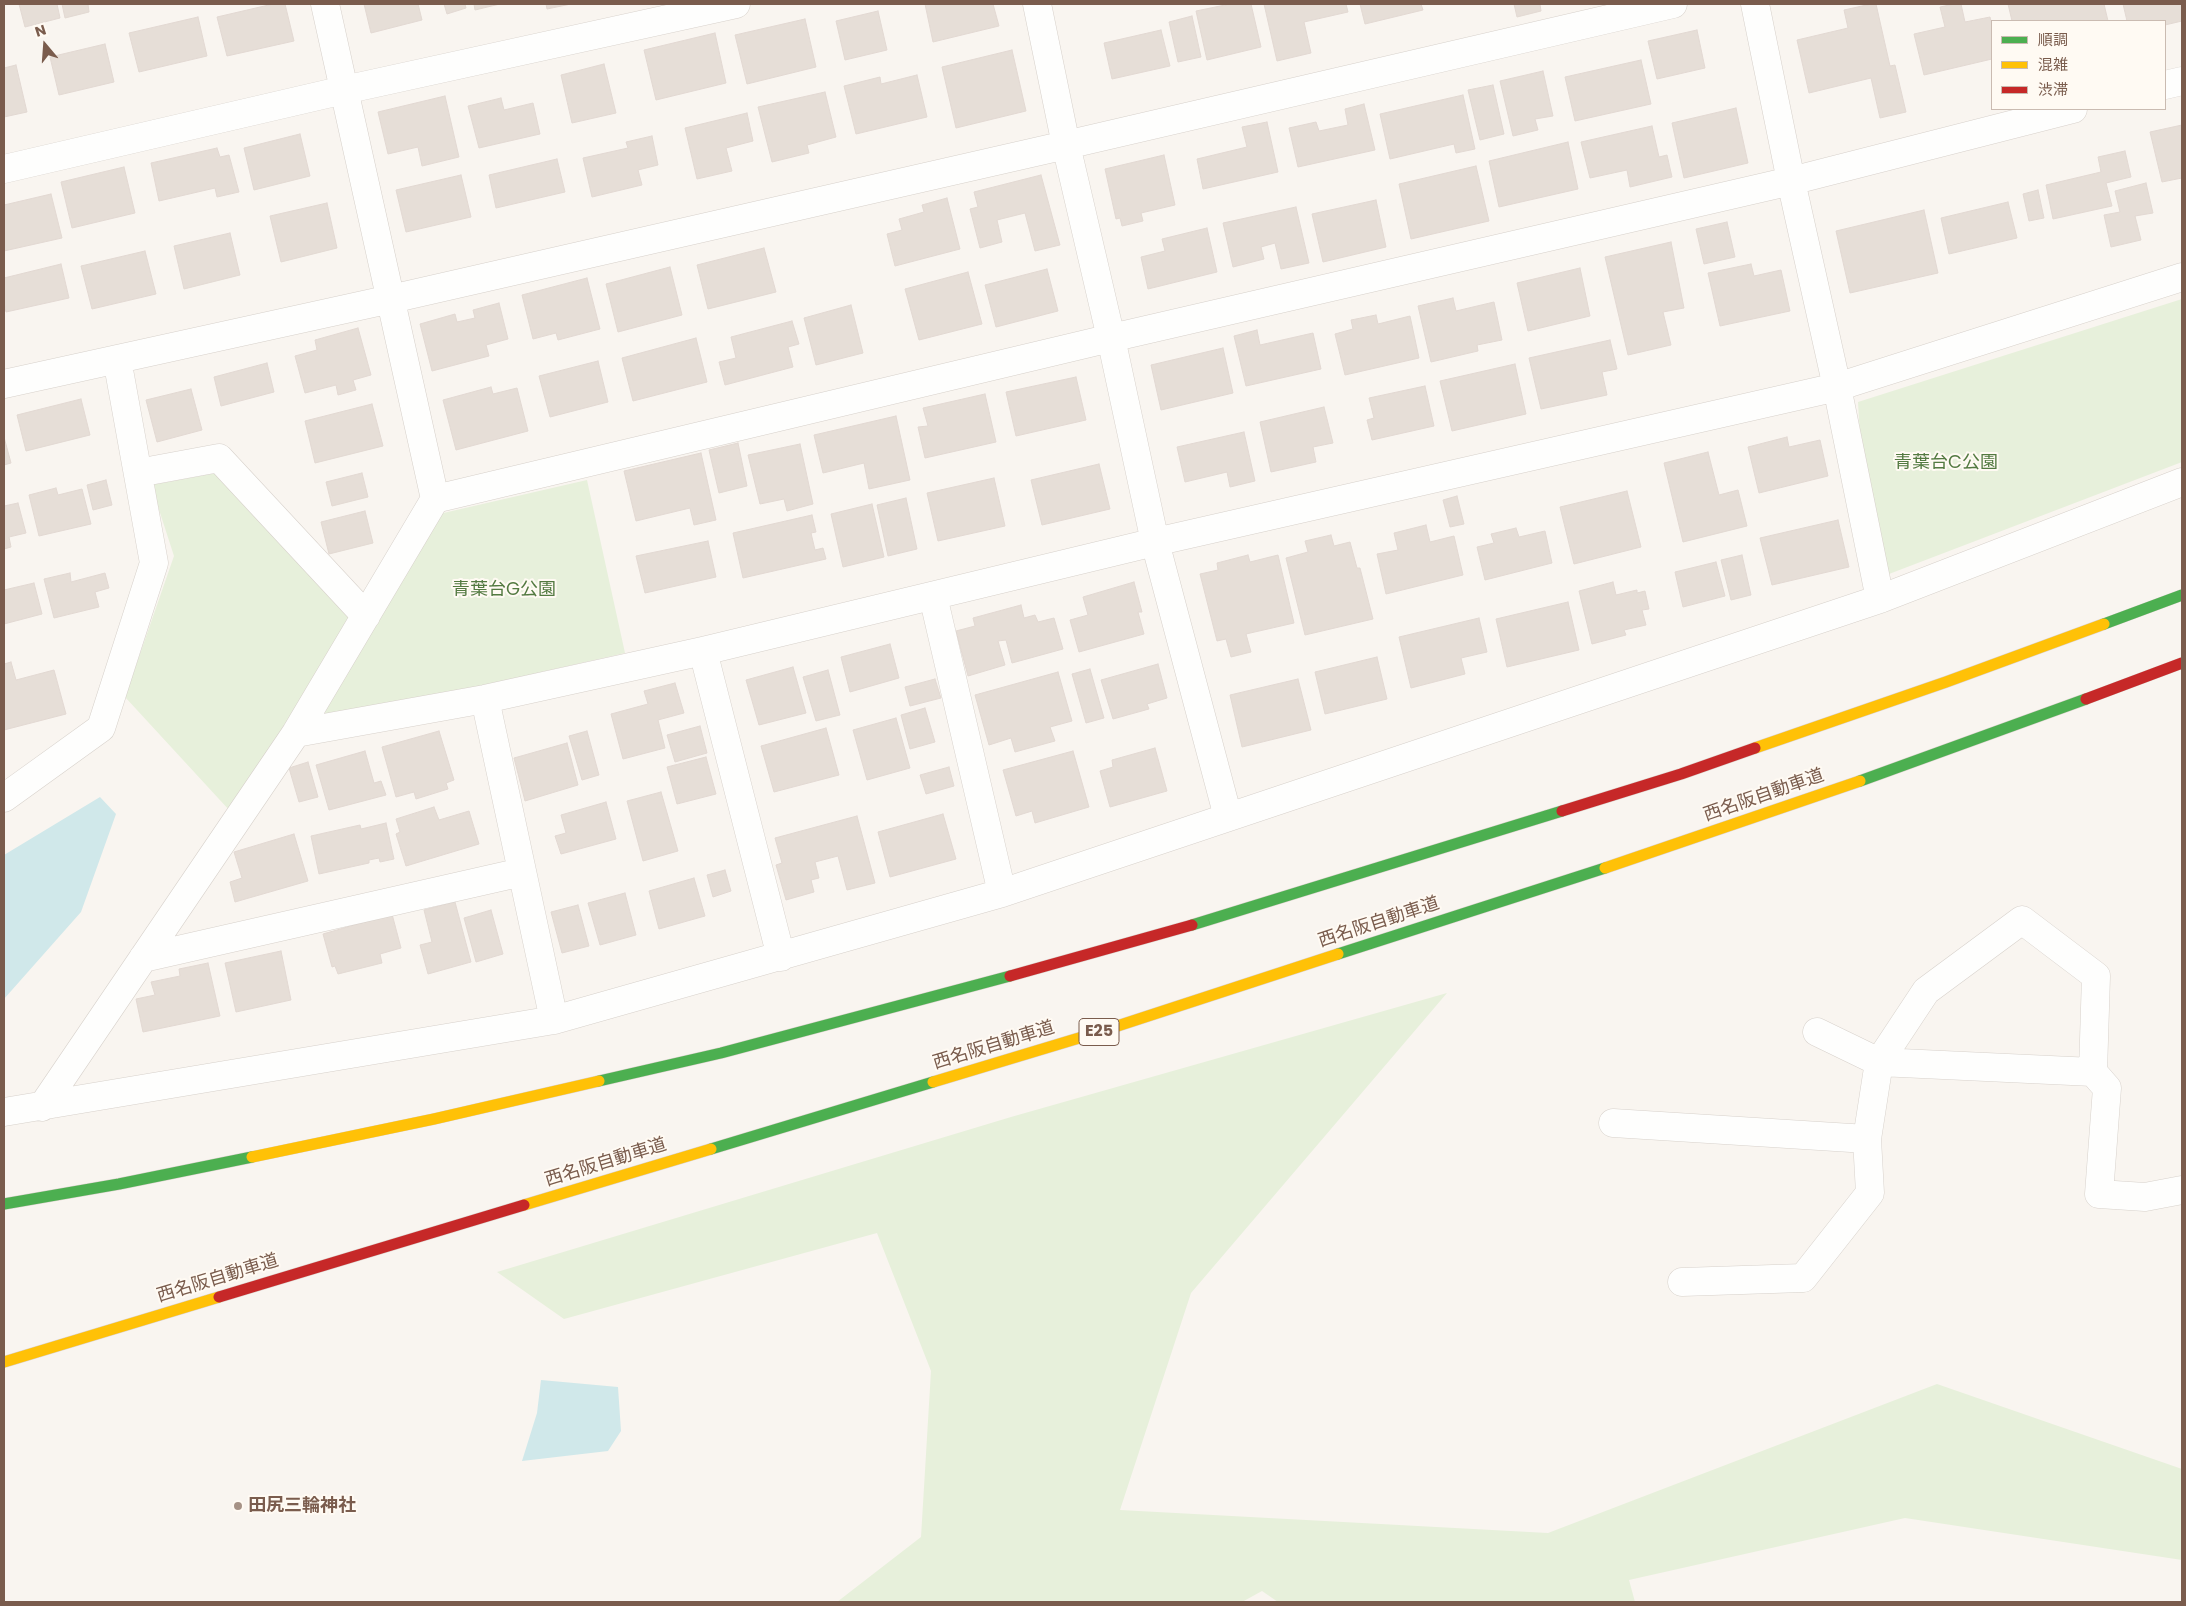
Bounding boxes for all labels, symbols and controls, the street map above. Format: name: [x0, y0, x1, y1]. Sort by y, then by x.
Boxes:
north arrow: [20, 20, 70, 70]
text: N: [32, 20, 48, 42]
legend: [1991, 20, 2166, 110]
text: 順調: [2038, 29, 2068, 50]
text: 混雑: [2038, 54, 2068, 75]
text: 渋滞: [2038, 79, 2068, 100]
park label: 青葉台C公園: [1894, 452, 1998, 474]
park label: 青葉台G公園: [452, 579, 556, 601]
street label: 西名阪自動車道: [1701, 765, 1827, 827]
street label: 西名阪自動車道: [1316, 893, 1442, 953]
street label: 西名阪自動車道: [931, 1017, 1057, 1075]
road number: E25: [1079, 1019, 1119, 1046]
street label: 西名阪自動車道: [543, 1134, 669, 1192]
street label: 西名阪自動車道: [155, 1250, 281, 1308]
place label: 田尻三輪神社: [248, 1495, 356, 1517]
marker: 田尻三輪神社: [232, 1500, 244, 1512]

